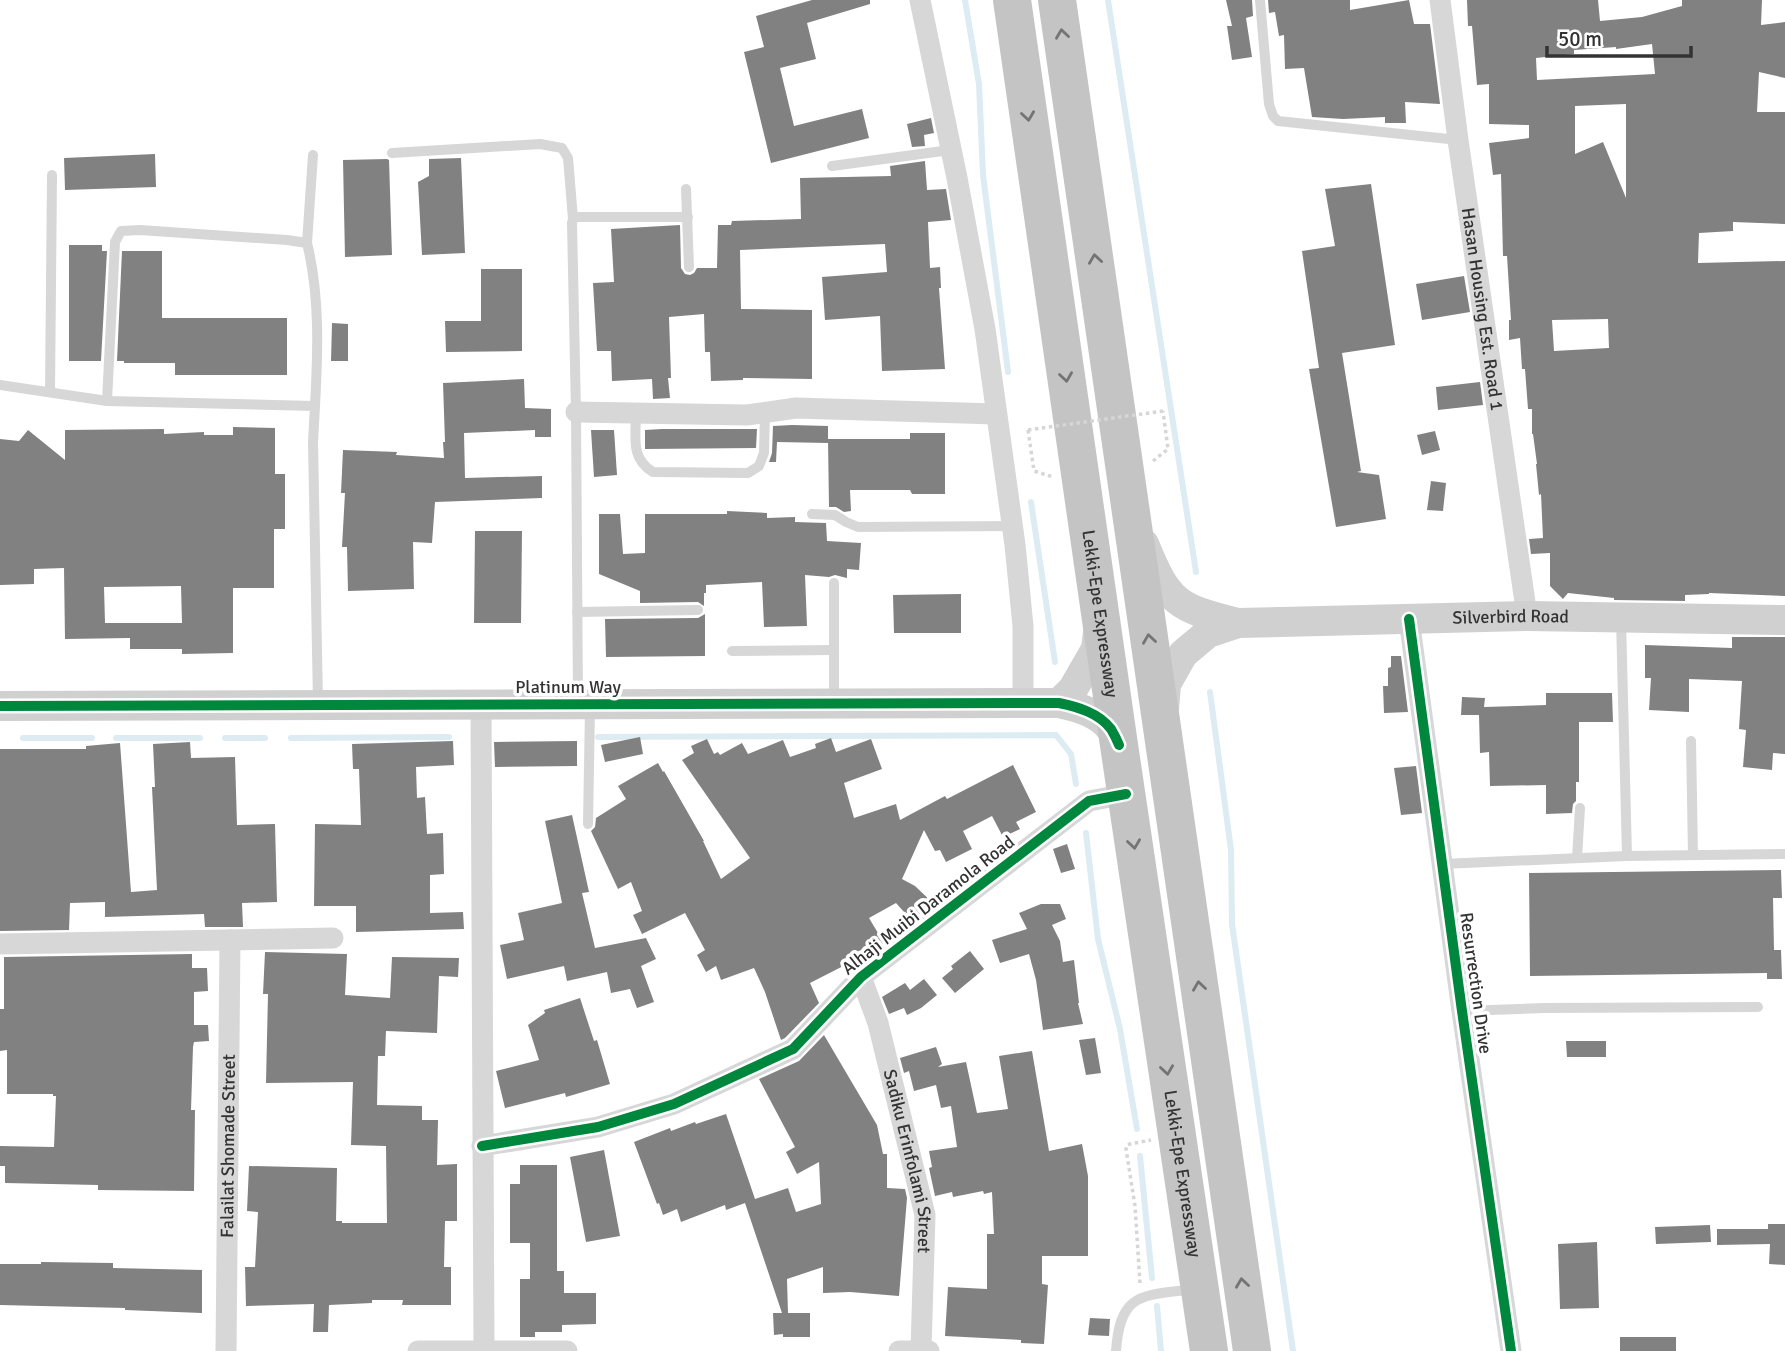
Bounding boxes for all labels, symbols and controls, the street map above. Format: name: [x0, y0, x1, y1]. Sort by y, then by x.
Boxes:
scale bar: [1547, 14, 1690, 58]
text: 50 m: [1558, 26, 1602, 52]
one-way arrow: [1054, 28, 1069, 40]
one-way arrow: [1021, 110, 1036, 122]
street label: Hasan Housing Est. Road 1: [1457, 206, 1508, 412]
one-way arrow: [1088, 253, 1103, 265]
one-way arrow: [1058, 371, 1073, 383]
street label: Lekki-Epe Expressway: [1077, 528, 1123, 700]
street label: Silverbird Road: [1452, 605, 1569, 629]
one-way arrow: [1142, 633, 1157, 645]
street label: Platinum Way: [515, 676, 621, 698]
street label: Alhaji Muibi Daramola Road: [837, 831, 1019, 979]
one-way arrow: [1126, 839, 1141, 850]
street label: Resurrection Drive: [1455, 911, 1497, 1055]
one-way arrow: [1191, 980, 1206, 992]
street label: Falailat Shomade Street: [216, 1054, 240, 1238]
one-way arrow: [1160, 1064, 1175, 1075]
street label: Sadiku Erinfolami Street: [879, 1067, 936, 1253]
street label: Lekki-Epe Expressway: [1159, 1088, 1206, 1259]
one-way arrow: [1235, 1278, 1250, 1289]

